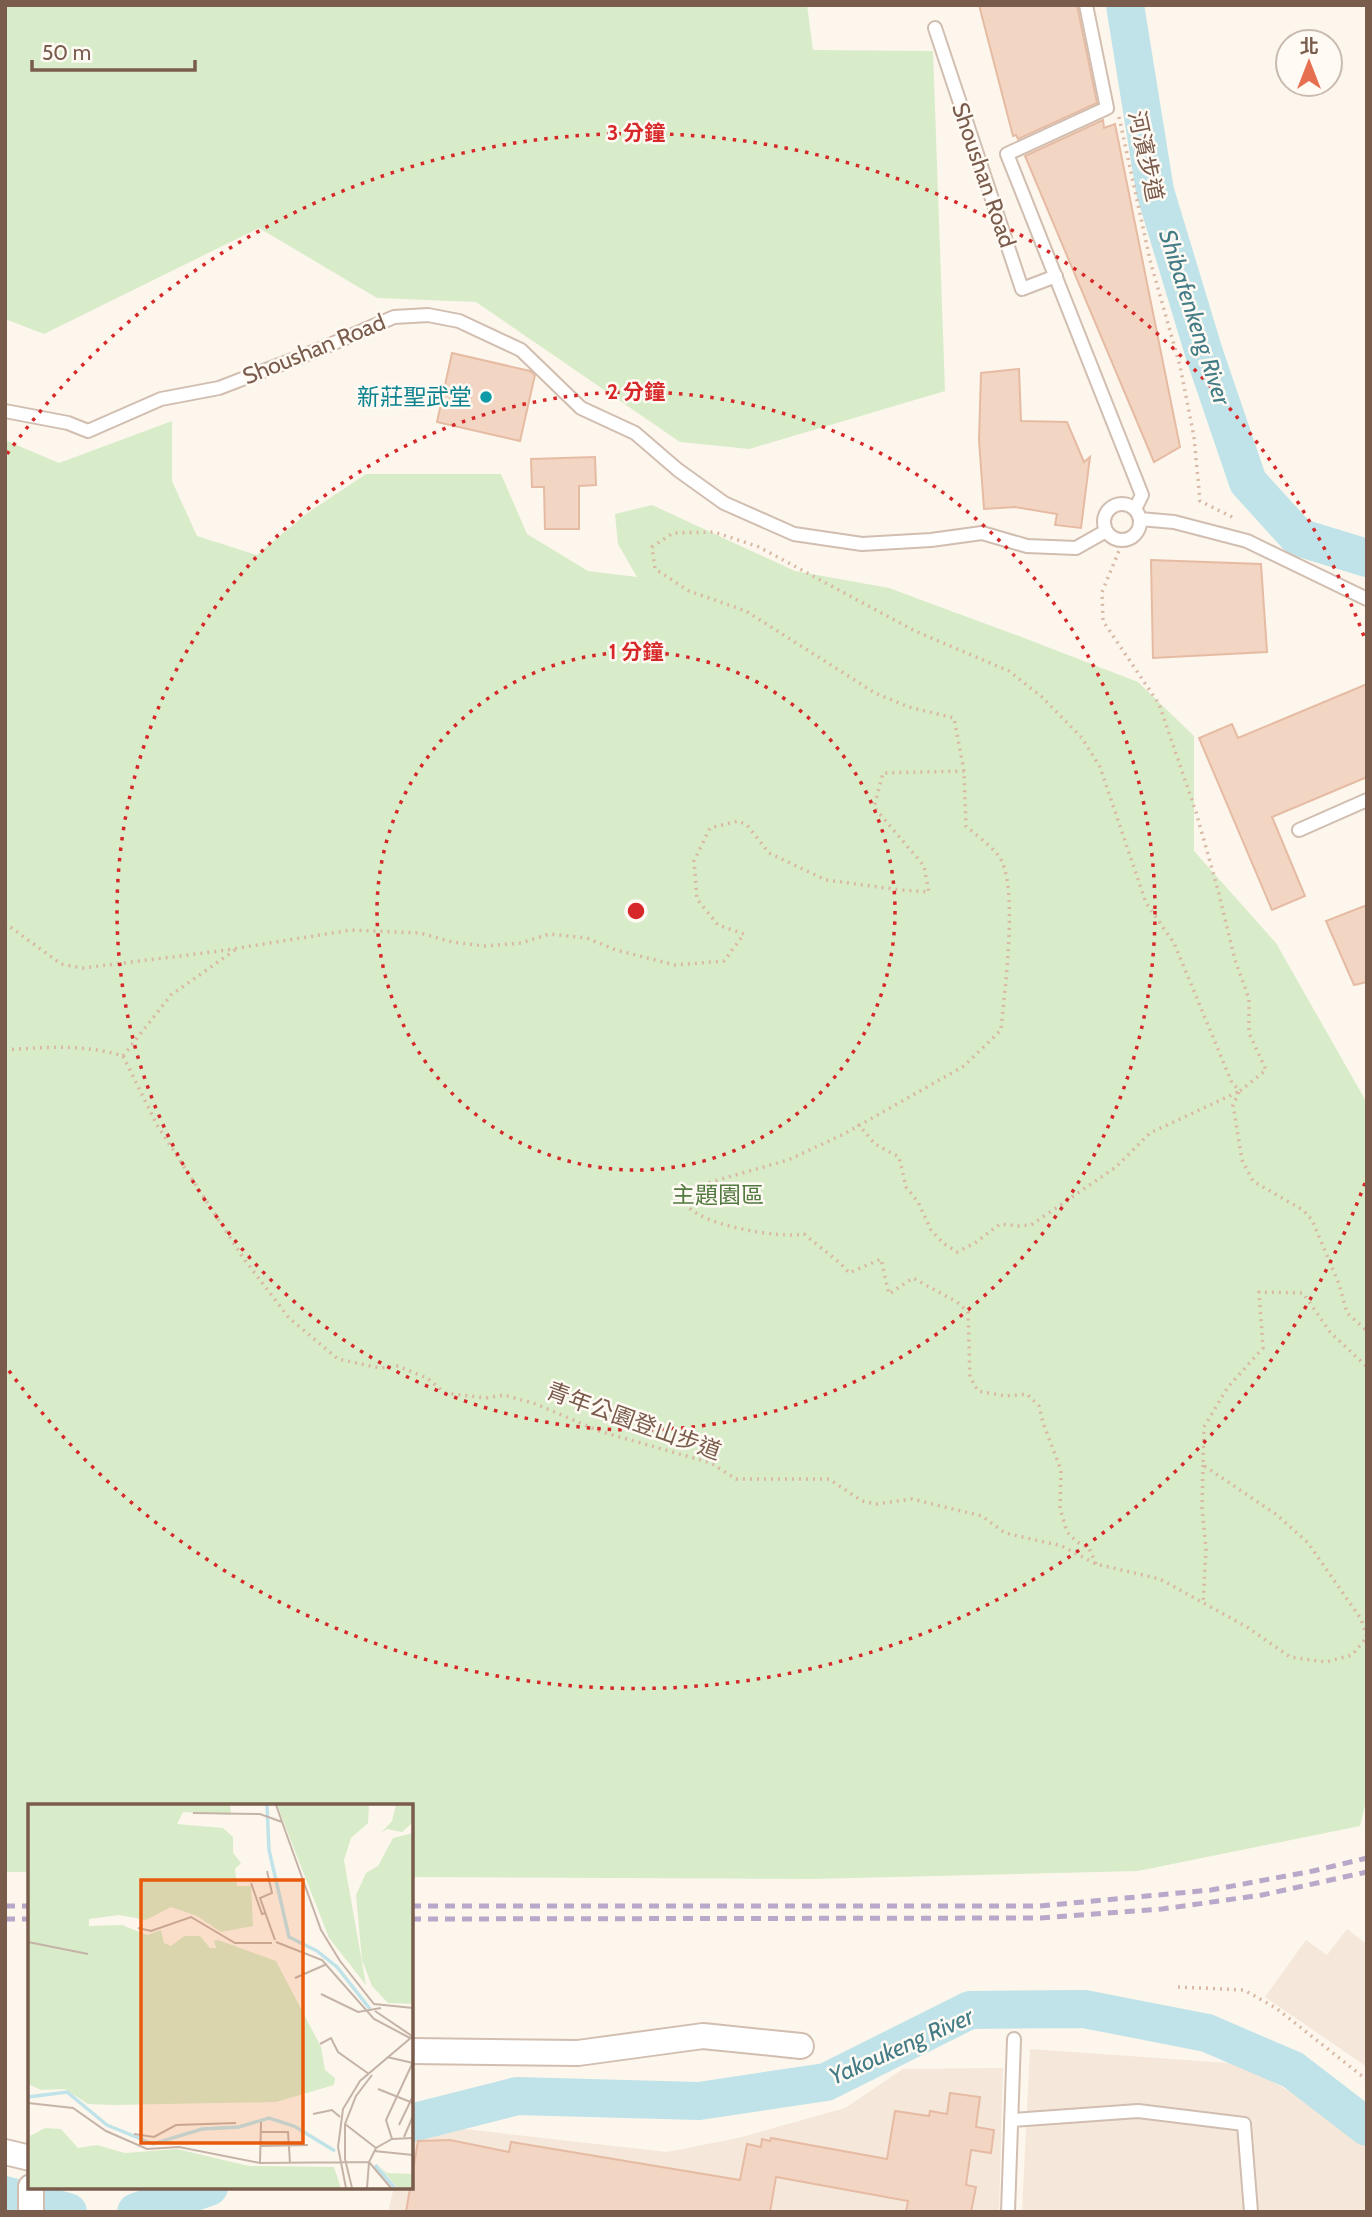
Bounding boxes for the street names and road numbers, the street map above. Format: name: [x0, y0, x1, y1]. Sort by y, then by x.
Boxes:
street label: Shoushan Road: [946, 99, 1022, 251]
street label: 河濱步道: [1123, 108, 1169, 204]
street label: Shoushan Road: [239, 308, 389, 390]
street label: 青年公園登山步道: [543, 1376, 725, 1466]

